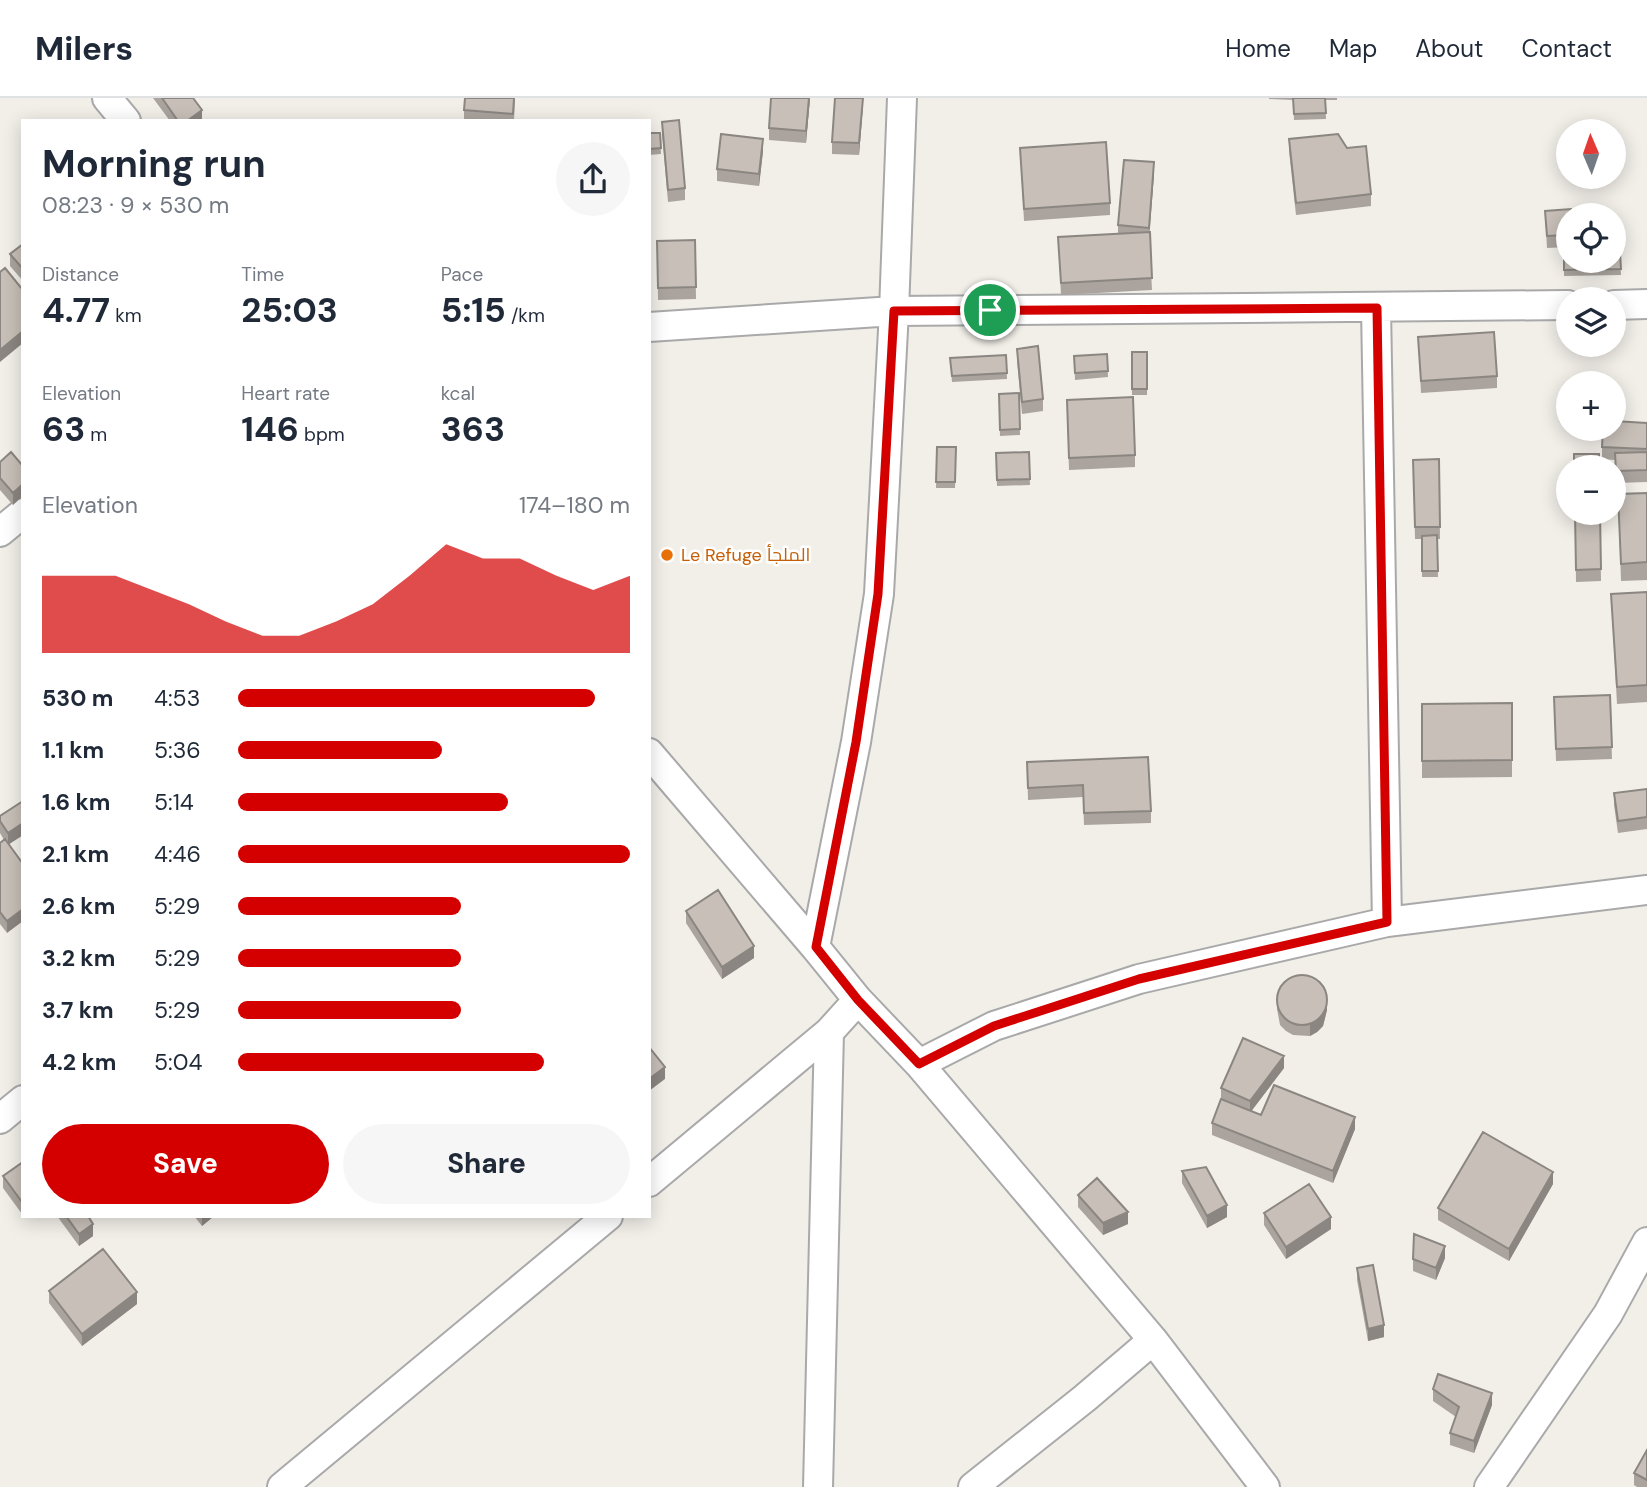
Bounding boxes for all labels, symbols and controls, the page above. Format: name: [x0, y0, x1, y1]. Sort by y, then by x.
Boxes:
text: Milers: [35, 27, 133, 70]
text: Home: [1225, 33, 1291, 64]
text: Map: [1329, 33, 1377, 64]
text: About: [1415, 33, 1484, 64]
text: Contact: [1522, 33, 1612, 64]
north arrow: [1556, 119, 1626, 189]
map controls: [1556, 119, 1626, 525]
text: Morning run: [42, 139, 266, 189]
button: share: [556, 142, 630, 216]
text: 08:23 · 9 × 530 m: [42, 190, 229, 220]
button: locate: [1556, 203, 1626, 273]
text: Distance: [42, 262, 119, 287]
text: Time: [241, 262, 284, 287]
text: Pace: [441, 262, 483, 287]
pin: [960, 280, 1020, 340]
text: 4.77: [42, 287, 110, 333]
text: 25:03: [241, 287, 338, 333]
text: 5:15: [441, 287, 506, 333]
button: layers: [1556, 287, 1626, 357]
icon: arrive: [971, 291, 1009, 329]
text: km: [110, 303, 142, 328]
text: /km: [506, 303, 545, 328]
button: +: [1556, 371, 1626, 441]
text: Elevation: [42, 381, 121, 406]
text: Heart rate: [241, 381, 330, 406]
text: kcal: [441, 381, 475, 406]
text: 63: [42, 406, 85, 452]
text: 146: [241, 406, 299, 452]
text: 363: [441, 406, 505, 452]
text: m: [85, 422, 107, 447]
text: bpm: [299, 422, 345, 447]
button: −: [1556, 455, 1626, 525]
text: Elevation: [42, 490, 138, 520]
text: 174–180 m: [519, 490, 630, 520]
place label: Le Refuge الملجأ: [681, 543, 810, 567]
marker: Le Refuge الملجأ: [659, 547, 675, 563]
text: 530 m: [42, 683, 113, 713]
text: 4:53: [154, 683, 200, 713]
text: 1.1 km: [42, 735, 104, 765]
text: 5:36: [154, 735, 201, 765]
text: 1.6 km: [42, 787, 110, 817]
text: 5:14: [154, 787, 194, 817]
text: 2.1 km: [42, 839, 109, 869]
text: 4:46: [154, 839, 201, 869]
text: 2.6 km: [42, 891, 115, 921]
text: 5:29: [154, 891, 200, 921]
text: 3.2 km: [42, 943, 115, 973]
text: 5:29: [154, 943, 200, 973]
text: 3.7 km: [42, 995, 114, 1025]
text: 5:29: [154, 995, 200, 1025]
text: 4.2 km: [42, 1047, 116, 1077]
text: 5:04: [154, 1047, 202, 1077]
button: Save: [42, 1124, 329, 1204]
button: Share: [343, 1124, 630, 1204]

